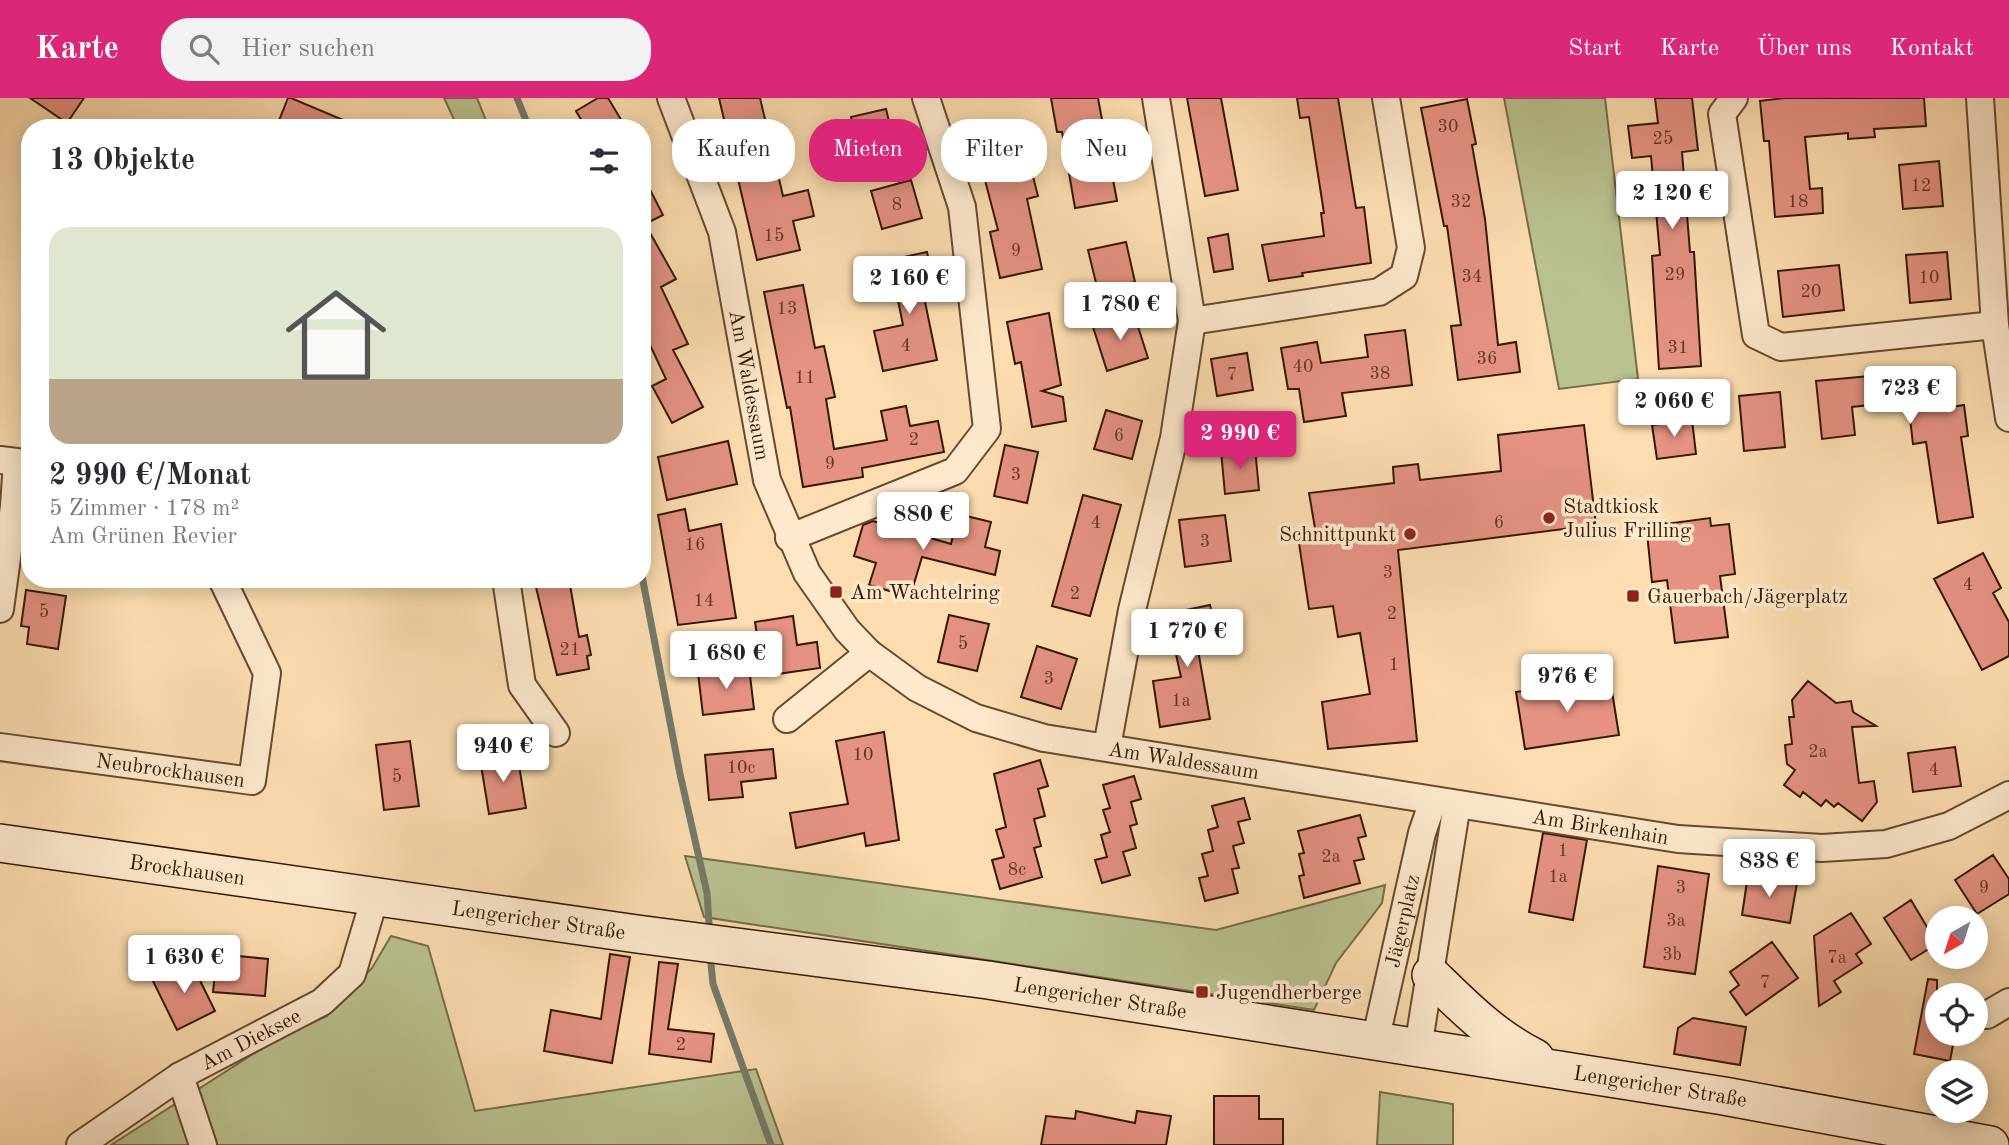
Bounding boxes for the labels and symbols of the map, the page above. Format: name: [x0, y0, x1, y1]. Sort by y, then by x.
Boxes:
house number: 30: [1438, 118, 1458, 136]
house number: 25: [1653, 130, 1673, 148]
pin: 2 120 €: [1607, 172, 1737, 231]
house number: 12: [1911, 177, 1931, 195]
house number: 32: [1451, 193, 1471, 211]
house number: 18: [1788, 193, 1808, 211]
house number: 8: [892, 196, 902, 214]
house number: 15: [764, 227, 784, 245]
house number: 9: [1011, 242, 1021, 260]
pin: 2 160 €: [844, 256, 974, 316]
house number: 29: [1665, 266, 1685, 284]
house number: 34: [1462, 268, 1482, 286]
house number: 10: [1919, 269, 1939, 287]
pin: 1 780 €: [1055, 282, 1185, 342]
house number: 20: [1801, 283, 1821, 301]
house number: 13: [777, 300, 797, 318]
street label: Am Waldessaum: [724, 308, 772, 462]
house number: 4: [901, 337, 911, 355]
house number: 31: [1668, 339, 1688, 357]
house number: 36: [1477, 350, 1497, 368]
house number: 40: [1293, 358, 1313, 376]
house number: 38: [1370, 365, 1390, 383]
house number: 7: [1227, 366, 1237, 384]
pin: 723 €: [1861, 366, 1959, 426]
house number: 11: [795, 369, 815, 387]
pin: 2 060 €: [1609, 380, 1739, 439]
pin: 2 990 €: [1175, 412, 1305, 471]
house number: 6: [1114, 427, 1124, 445]
house number: 2: [909, 431, 919, 449]
house number: 9: [825, 455, 835, 473]
house number: 3: [1011, 466, 1021, 484]
pin: 880 €: [874, 492, 972, 552]
place label: Stadtkiosk Julius Frilling: [1563, 497, 1692, 542]
marker: Stadtkiosk Julius Frilling: [1541, 510, 1557, 526]
house number: 4: [1091, 514, 1101, 532]
house number: 6: [1494, 514, 1504, 532]
place label: Schnittpunkt: [1279, 525, 1396, 546]
marker: Schnittpunkt: [1402, 526, 1418, 542]
house number: 3: [1200, 533, 1210, 551]
house number: 16: [685, 536, 705, 554]
house number: 3: [1383, 564, 1393, 582]
house number: 4: [1963, 576, 1973, 594]
place label: Am Wachtelring: [850, 583, 1001, 604]
marker: Am Wachtelring: [828, 584, 844, 600]
house number: 2: [1070, 585, 1080, 603]
place label: Gauerbach/Jägerplatz: [1647, 587, 1848, 608]
marker: Gauerbach/Jägerplatz: [1625, 588, 1641, 604]
house number: 14: [694, 592, 714, 610]
house number: 5: [39, 603, 49, 621]
house number: 2: [1387, 605, 1397, 623]
pin: 1 770 €: [1122, 610, 1252, 669]
pin: 1 680 €: [661, 632, 791, 691]
house number: 5: [958, 635, 968, 653]
house number: 21: [560, 641, 580, 659]
pin: 976 €: [1518, 654, 1616, 714]
house number: 1: [1389, 656, 1399, 674]
house number: 3: [1044, 670, 1054, 688]
house number: 1a: [1171, 692, 1191, 710]
pin: 940 €: [454, 724, 552, 784]
street label: Am Waldessaum: [1106, 739, 1260, 784]
house number: 2a: [1808, 743, 1828, 761]
house number: 10: [853, 746, 873, 764]
street label: Neubrockhausen: [94, 751, 246, 792]
house number: 10c: [727, 759, 756, 777]
house number: 4: [1929, 761, 1939, 779]
house number: 5: [392, 768, 402, 786]
street label: Am Birkenhain: [1530, 807, 1670, 849]
pin: 838 €: [1720, 840, 1818, 899]
house number: 1: [1558, 842, 1568, 860]
house number: 2a: [1321, 848, 1341, 866]
street label: Brockhausen: [128, 853, 246, 890]
house number: 8c: [1008, 861, 1026, 879]
house number: 1a: [1548, 868, 1568, 886]
street label: Jägerplatz: [1383, 873, 1424, 970]
house number: 3: [1676, 879, 1686, 897]
house number: 9: [1979, 879, 1989, 897]
street label: Lengericher Straße: [450, 899, 627, 944]
north arrow: [1925, 906, 1988, 970]
house number: 3a: [1666, 912, 1686, 930]
pin: 1 630 €: [119, 936, 249, 995]
house number: 3b: [1662, 946, 1682, 964]
house number: 7a: [1827, 949, 1847, 967]
house number: 7: [1760, 974, 1770, 992]
street label: Lengericher Straße: [1012, 975, 1188, 1023]
place label: Jugendherberge: [1216, 983, 1362, 1004]
marker: Jugendherberge: [1194, 984, 1210, 1000]
street label: Am Dieksee: [198, 1006, 305, 1075]
house number: 2: [676, 1036, 686, 1054]
street label: Lengericher Straße: [1572, 1063, 1748, 1112]

